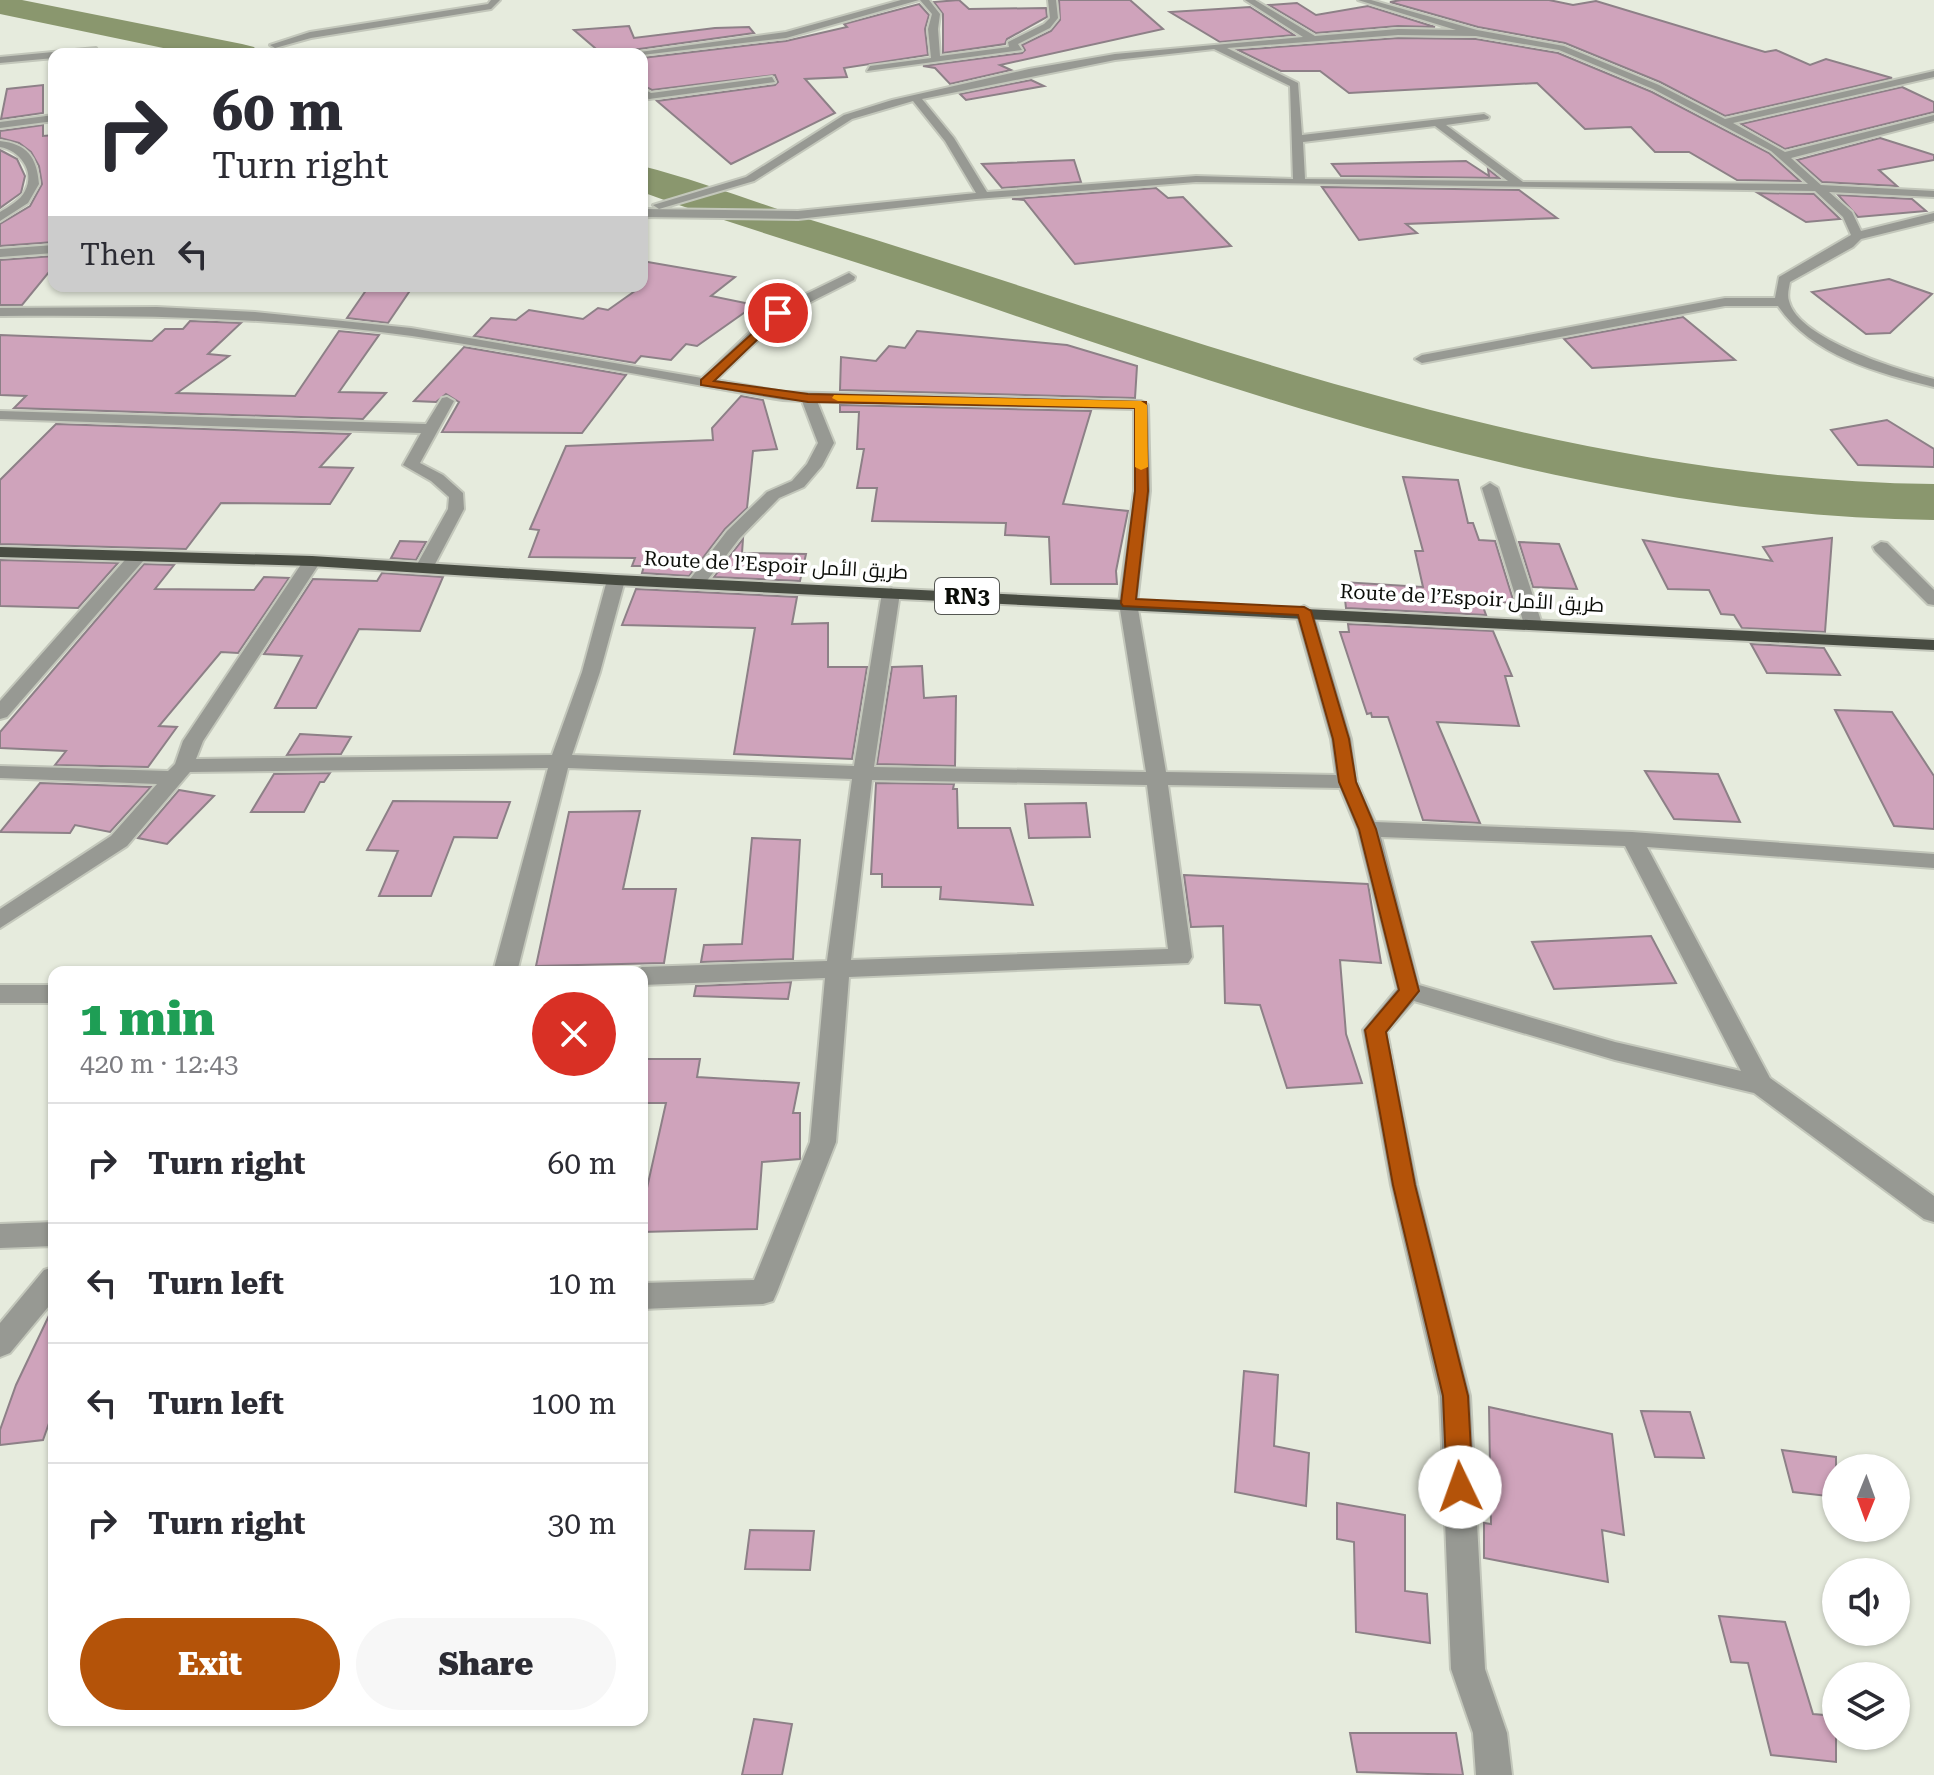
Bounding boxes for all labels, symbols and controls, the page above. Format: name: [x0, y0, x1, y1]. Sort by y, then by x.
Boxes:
text: 60 m: [212, 78, 343, 144]
icon: right: [80, 80, 184, 184]
text: Turn right: [212, 145, 389, 187]
icon: left: [171, 232, 215, 276]
text: Then: [80, 237, 155, 272]
pin: [744, 279, 812, 347]
icon: arrive: [756, 291, 800, 335]
street label: Route de l’Espoir طريق الأمل: [643, 546, 909, 585]
road number: RN3: [935, 578, 999, 614]
street label: Route de l’Espoir طريق الأمل: [1339, 579, 1605, 618]
text: 1 min: [80, 991, 215, 1047]
button: close: [532, 992, 616, 1076]
text: 420 m · 12:43: [80, 1049, 239, 1079]
icon: right: [80, 1141, 124, 1185]
text: Turn right: [148, 1146, 305, 1181]
text: 60 m: [547, 1146, 616, 1181]
icon: left: [80, 1261, 124, 1305]
text: Turn left: [148, 1266, 284, 1301]
text: 10 m: [547, 1266, 616, 1301]
icon: left: [80, 1381, 124, 1425]
text: Turn left: [148, 1386, 284, 1421]
text: 100 m: [531, 1386, 616, 1421]
position arrow: [1418, 1445, 1502, 1529]
north arrow: [1822, 1454, 1910, 1542]
map controls: [1822, 1454, 1910, 1750]
icon: right: [80, 1501, 124, 1545]
text: Turn right: [148, 1506, 305, 1541]
text: 30 m: [547, 1506, 616, 1541]
button: sound: [1822, 1558, 1910, 1646]
button: Exit: [80, 1618, 340, 1710]
button: Share: [356, 1618, 616, 1710]
button: layers: [1822, 1662, 1910, 1750]

